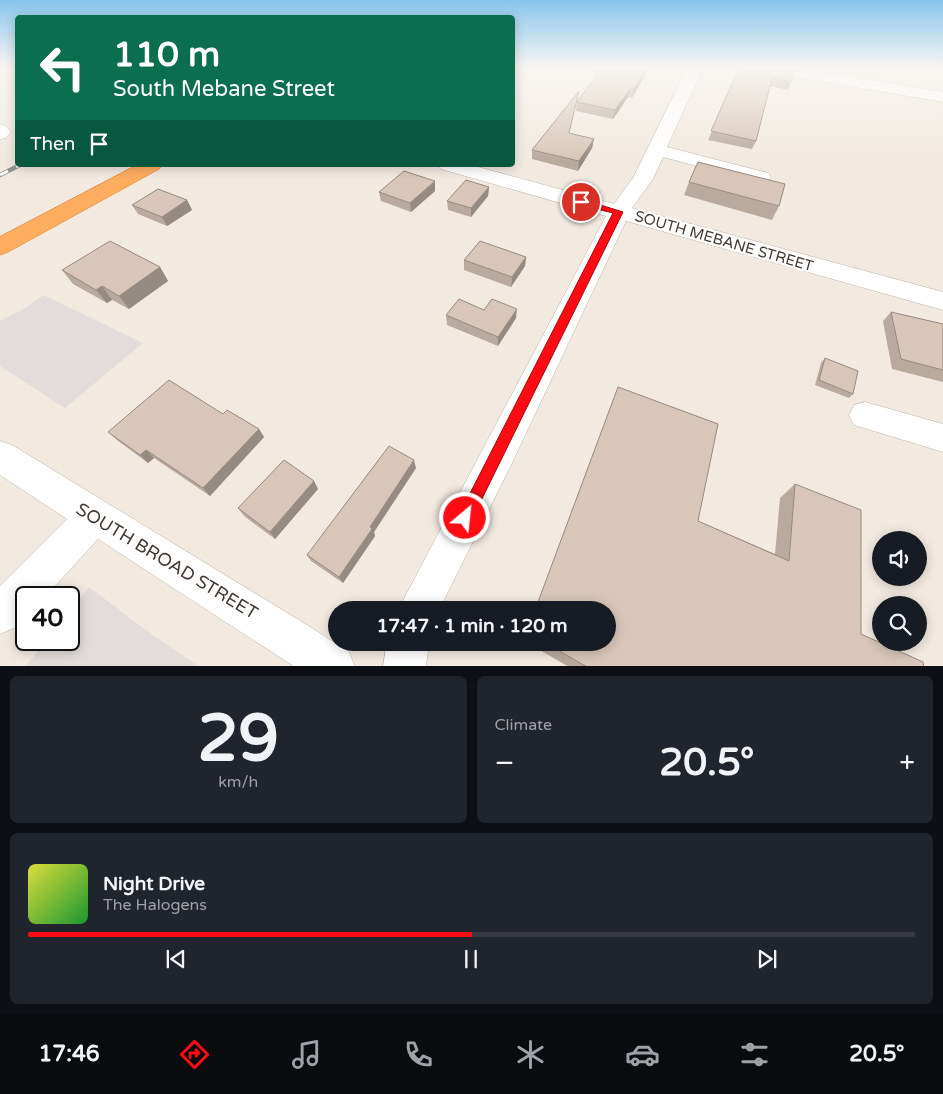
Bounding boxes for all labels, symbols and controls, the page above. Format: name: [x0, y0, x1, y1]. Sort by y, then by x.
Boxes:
text: 110 m: [113, 34, 220, 76]
icon: left: [30, 35, 95, 100]
text: South Mebane Street: [113, 76, 335, 102]
icon: arrive: [85, 130, 113, 158]
text: Then: [30, 133, 75, 155]
pin: [560, 181, 602, 223]
icon: arrive: [567, 188, 595, 216]
street label: SOUTH MEBANE STREET: [633, 207, 815, 275]
position arrow: [438, 491, 490, 543]
street label: SOUTH BROAD STREET: [72, 498, 262, 624]
map controls: [872, 531, 927, 651]
button: sound: [872, 531, 927, 586]
speed limit sign: 40: [15, 586, 80, 651]
button: search: [872, 596, 927, 651]
text: 17:47 · 1 min · 120 m: [376, 615, 568, 637]
text: 29: [197, 700, 279, 779]
text: Climate: [495, 715, 552, 735]
text: 20.5°: [659, 740, 754, 786]
text: −: [495, 746, 514, 780]
text: +: [899, 746, 915, 780]
text: km/h: [218, 772, 258, 792]
text: Night Drive: [103, 873, 205, 895]
text: The Halogens: [103, 895, 207, 915]
icon: previous: [162, 945, 190, 973]
icon: pause: [457, 945, 485, 973]
icon: next: [753, 945, 781, 973]
icon: directions: [177, 1037, 212, 1072]
icon: music: [289, 1037, 324, 1072]
icon: phone: [401, 1037, 436, 1072]
icon: climate: [513, 1037, 548, 1072]
icon: car: [625, 1037, 660, 1072]
icon: filters: [737, 1037, 772, 1072]
text: 17:46: [39, 1041, 100, 1067]
text: 20.5°: [849, 1041, 904, 1067]

